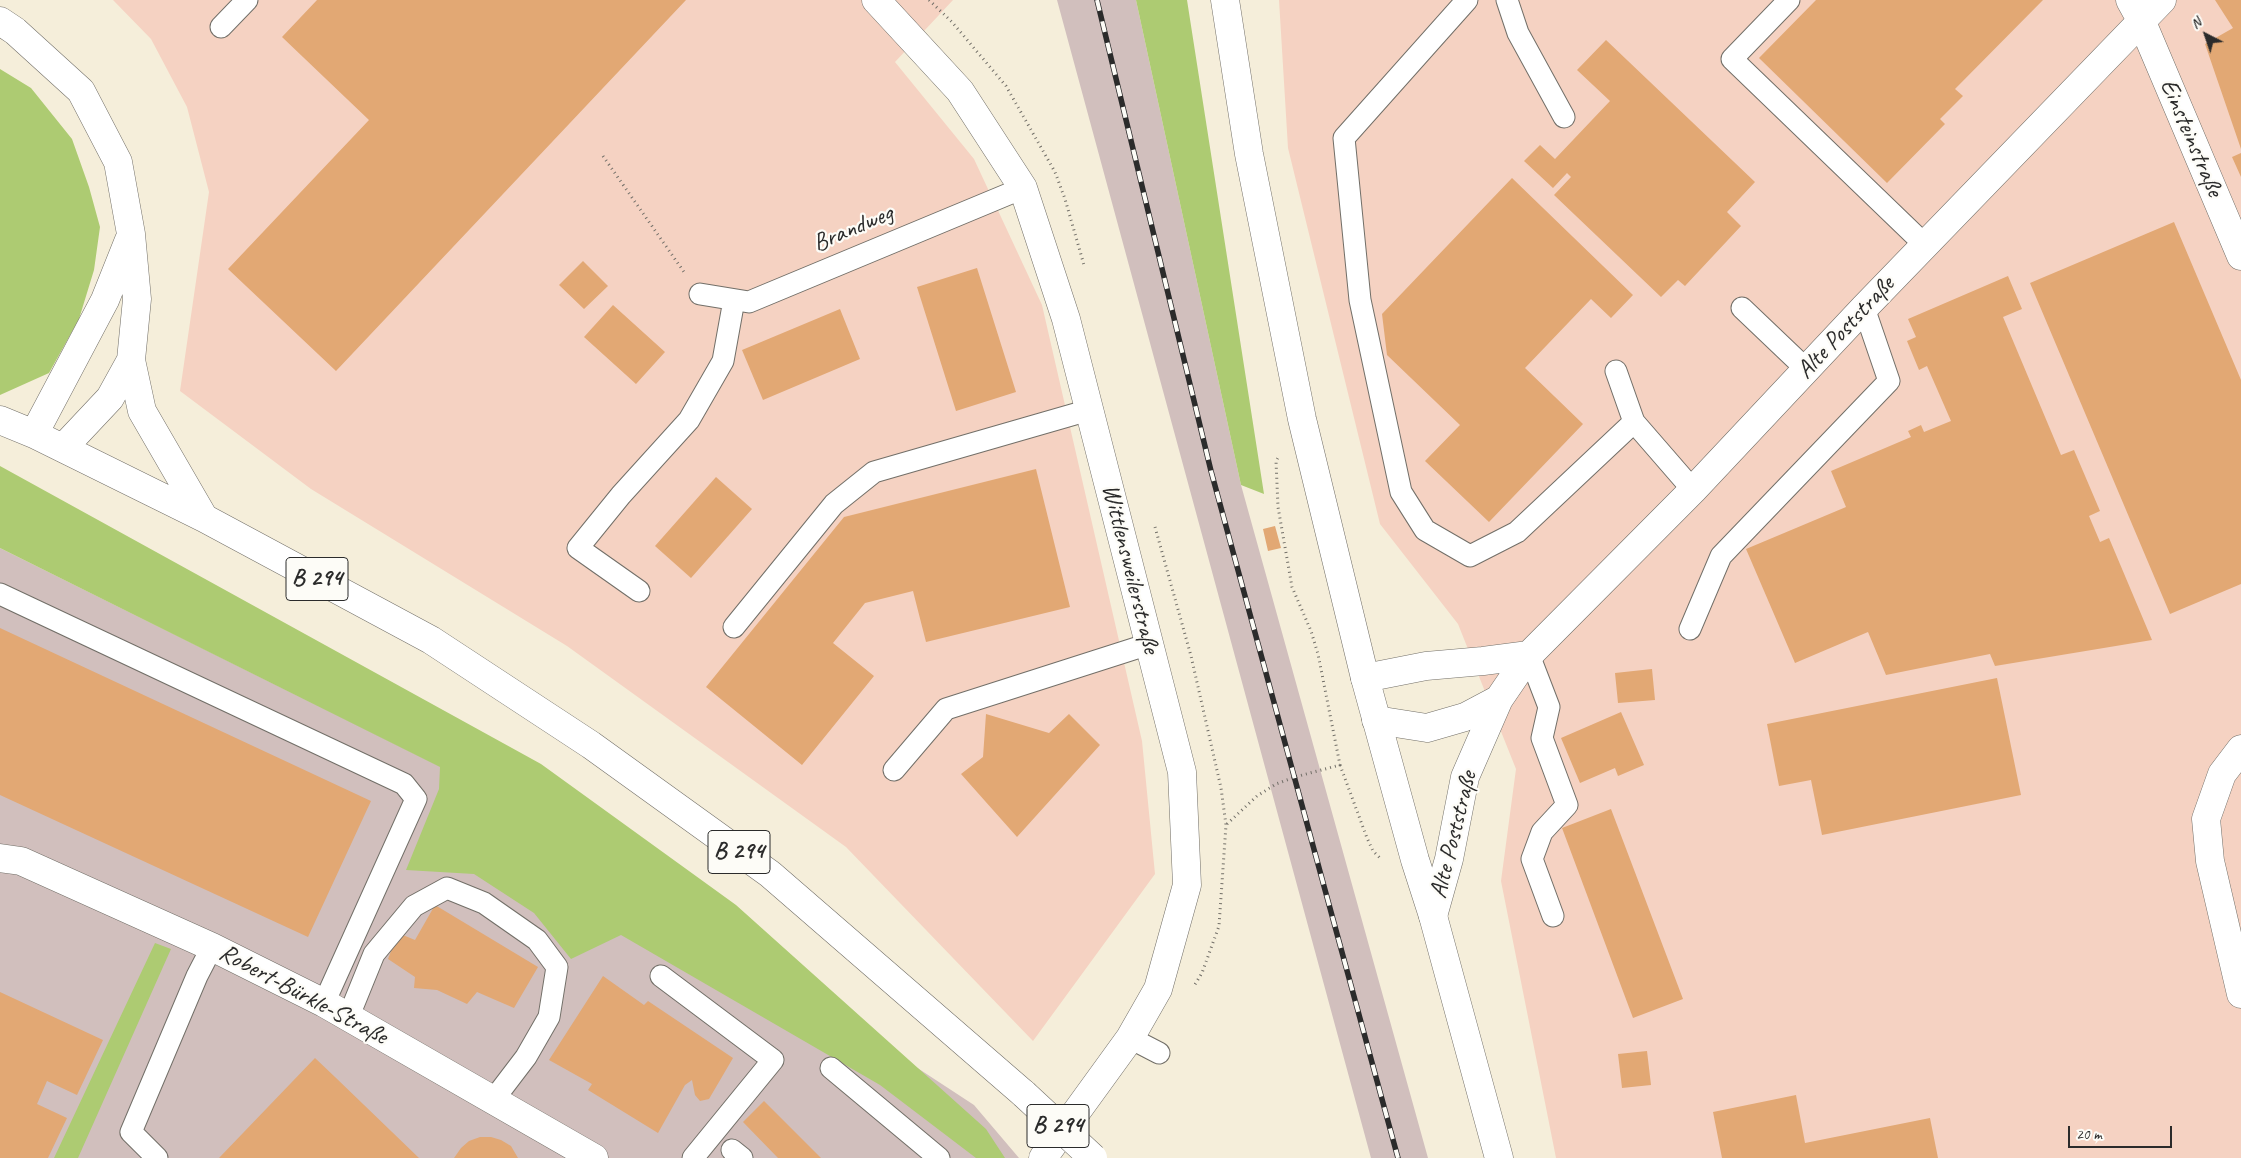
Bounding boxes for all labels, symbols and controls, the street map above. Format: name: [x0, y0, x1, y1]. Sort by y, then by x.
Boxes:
north arrow: [2181, 10, 2231, 60]
text: N: [2187, 14, 2205, 33]
street label: Einsteinstraße: [2153, 75, 2229, 201]
street label: Brandweg: [809, 199, 897, 259]
street label: Alte Poststraße: [1791, 270, 1901, 386]
street label: Wittlensweilerstraße: [1094, 481, 1166, 657]
road number: B 294: [286, 558, 348, 600]
street label: Alte Poststraße: [1424, 768, 1484, 902]
road number: B 294: [708, 830, 770, 874]
street label: Robert-Bürkle-Straße: [214, 938, 392, 1052]
road number: B 294: [1027, 1104, 1089, 1148]
scale bar: [2071, 1116, 2175, 1148]
text: 20 m: [2076, 1125, 2102, 1144]

